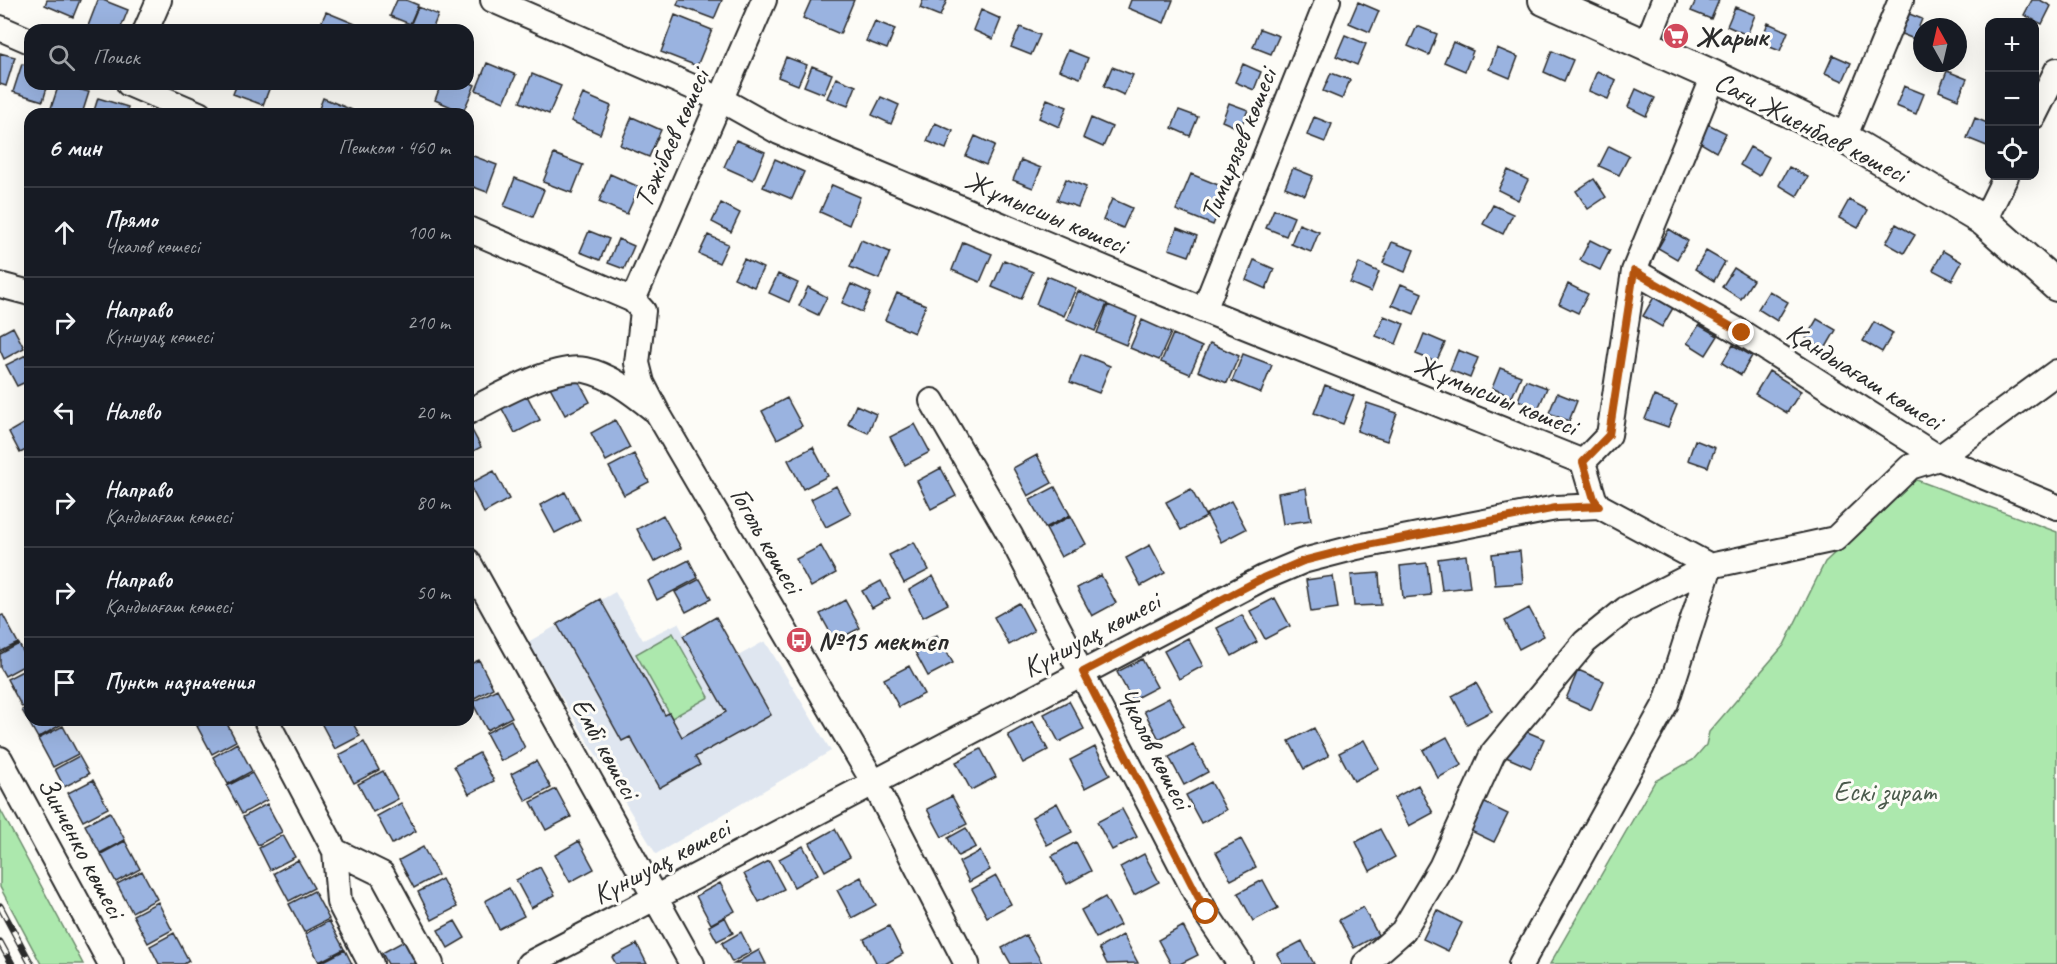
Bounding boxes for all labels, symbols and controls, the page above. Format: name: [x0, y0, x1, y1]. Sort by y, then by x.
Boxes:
north arrow: [1913, 18, 1967, 72]
map controls: [1985, 18, 2039, 180]
button: +: [1985, 18, 2039, 72]
place label: Жарык: [1696, 19, 1771, 54]
supermarket icon: Жарык: [1661, 21, 1691, 51]
search box: [24, 24, 474, 90]
icon: search: [45, 41, 78, 74]
text: Поиск: [93, 43, 139, 71]
street label: Тәжібаев көшесі: [625, 60, 719, 213]
street label: Тимирязев көшесі: [1192, 60, 1286, 225]
street label: Сағи Жиенбаев көшесі: [1709, 63, 1916, 192]
button: −: [1985, 72, 2039, 126]
button: locate: [1985, 126, 2039, 180]
text: 6 мин: [48, 131, 101, 164]
text: Пешком · 460 m: [338, 135, 450, 160]
street label: Жұмысшы көшесі: [960, 162, 1136, 263]
text: Прямо: [105, 206, 157, 234]
icon: ahead: [48, 216, 81, 249]
text: 100 m: [407, 220, 450, 245]
text: Чкалов көшесі: [105, 234, 199, 259]
text: Направо: [105, 296, 172, 324]
icon: right: [48, 306, 81, 339]
text: 210 m: [407, 310, 450, 335]
street label: Қандыағаш көшесі: [1780, 314, 1953, 440]
route end: [1728, 319, 1754, 345]
text: Күншуақ көшесі: [105, 324, 213, 349]
street label: Жұмысшы көшесі: [1409, 346, 1586, 445]
icon: left: [48, 396, 81, 429]
text: Налево: [105, 398, 161, 426]
text: 20 m: [416, 400, 450, 425]
text: Направо: [105, 476, 172, 504]
street label: Гоголь көшесі: [723, 481, 813, 603]
icon: right: [48, 486, 81, 519]
text: 80 m: [416, 490, 450, 515]
text: Қандыағаш көшесі: [105, 504, 232, 529]
text: Направо: [105, 566, 172, 594]
icon: right: [48, 576, 81, 609]
text: 50 m: [416, 580, 450, 605]
street label: Күншуақ көшесі: [1016, 581, 1169, 685]
text: Қандыағаш көшесі: [105, 594, 232, 619]
place label: №15 мектеп: [818, 623, 949, 658]
bus stop icon: №15 мектеп: [784, 625, 814, 655]
icon: arrive: [48, 666, 81, 699]
text: Пункт назначения: [105, 668, 254, 696]
street label: Чкалов көшесі: [1109, 681, 1202, 818]
street label: Ембі көшесі: [564, 691, 650, 808]
street label: Зинченко көшесі: [30, 770, 136, 927]
park label: Ескі зират: [1833, 774, 1938, 810]
street label: Күншуақ көшесі: [586, 808, 739, 912]
route start: [1192, 898, 1218, 924]

